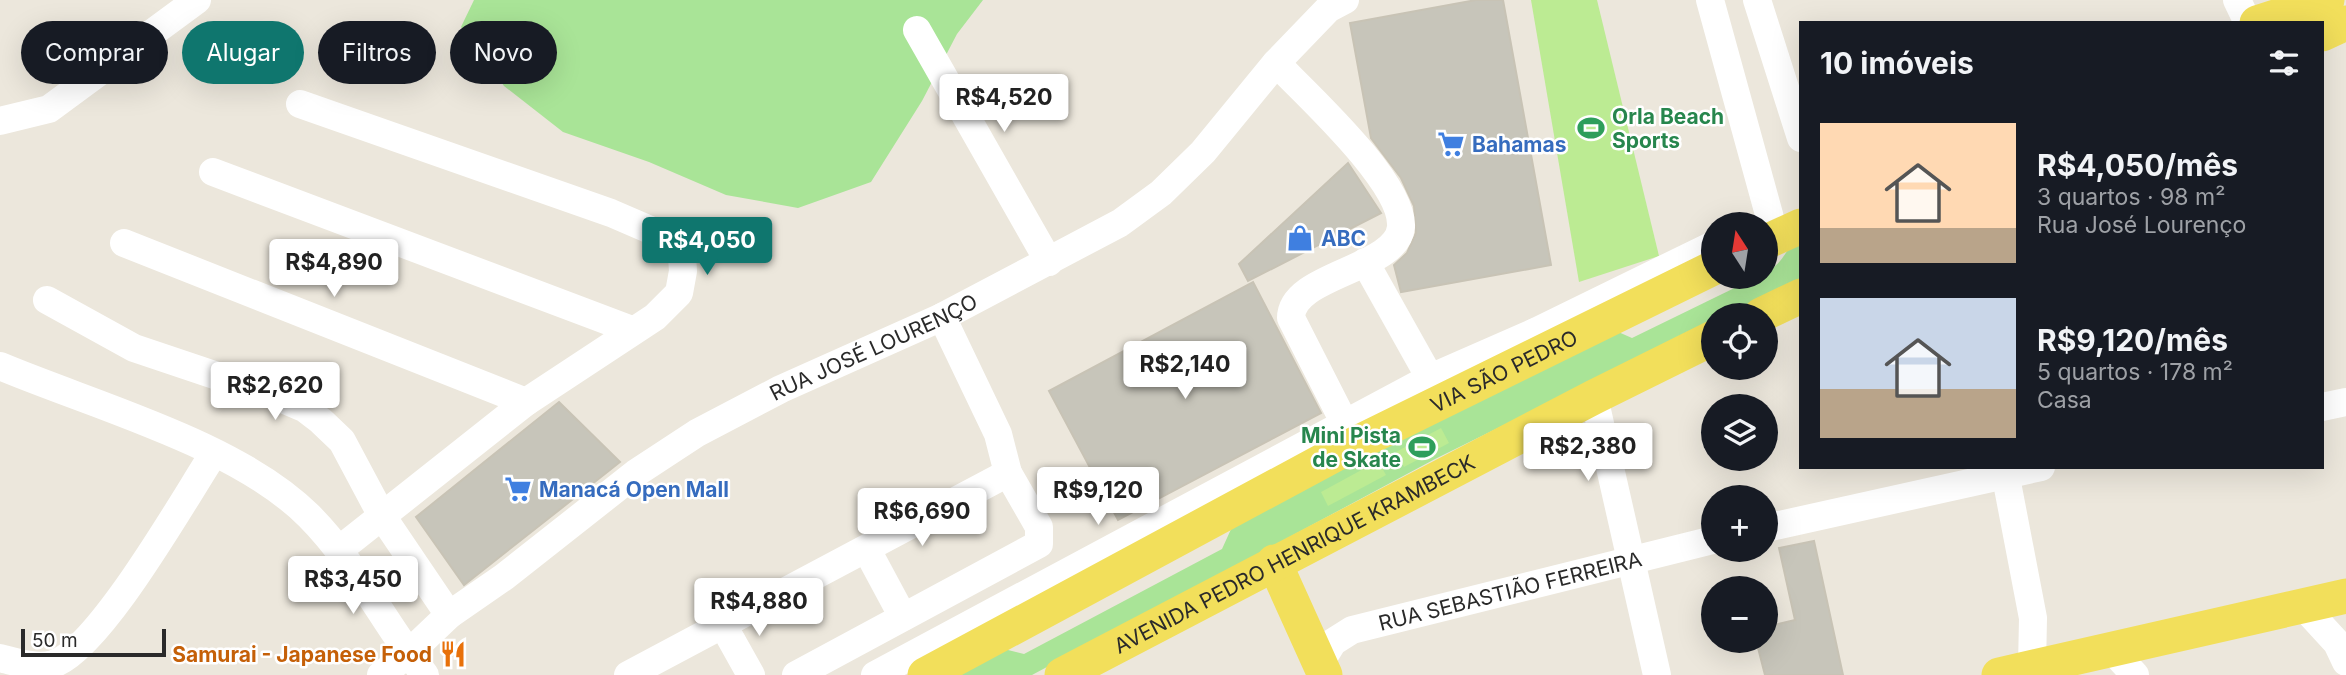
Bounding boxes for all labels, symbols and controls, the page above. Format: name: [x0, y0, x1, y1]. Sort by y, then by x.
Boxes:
chip: Comprar: [21, 21, 168, 84]
chip: Alugar: [182, 21, 304, 84]
chip: Filtros: [318, 21, 436, 84]
chip: Novo: [450, 21, 557, 84]
icon: filters: [2265, 44, 2303, 82]
text: 10 imóveis: [1820, 45, 1974, 81]
pin: R$4,520: [939, 74, 1069, 134]
text: R$4,520: [955, 83, 1053, 111]
place label: Orla Beach Sports: [1612, 104, 1724, 153]
sports icon: Orla Beach Sports: [1576, 113, 1606, 143]
supermarket icon: Bahamas: [1436, 129, 1466, 159]
place label: Bahamas: [1472, 132, 1566, 157]
text: R$4,050/mês: [2037, 147, 2238, 183]
icon: home: [1876, 151, 1960, 235]
text: 3 quartos · 98 m²: [2037, 183, 2225, 211]
text: Rua José Lourenço: [2037, 211, 2246, 239]
north arrow: [1701, 212, 1778, 289]
map controls: [1701, 212, 1778, 653]
pin: R$4,050: [642, 218, 772, 277]
shop icon: ABC: [1285, 223, 1315, 253]
text: R$4,050: [658, 226, 756, 254]
place label: ABC: [1321, 226, 1366, 251]
pin: R$4,890: [269, 240, 399, 299]
text: R$4,890: [285, 248, 383, 276]
street label: RUA JOSÉ LOURENÇO: [765, 288, 981, 405]
button: locate: [1701, 303, 1778, 380]
text: R$9,120/mês: [2037, 322, 2228, 358]
street label: VIA SÃO PEDRO: [1426, 324, 1581, 418]
icon: home: [1876, 326, 1960, 410]
pin: R$2,140: [1120, 342, 1250, 401]
text: R$2,140: [1139, 350, 1231, 378]
text: 5 quartos · 178 m²: [2037, 358, 2233, 386]
pin: R$2,620: [210, 362, 340, 422]
text: R$2,620: [227, 371, 323, 399]
text: Casa: [2037, 386, 2092, 414]
button: layers: [1701, 394, 1778, 471]
place label: Mini Pista de Skate: [1301, 423, 1401, 472]
pin: R$2,380: [1523, 424, 1653, 483]
sports icon: Mini Pista de Skate: [1407, 432, 1437, 462]
text: R$2,380: [1539, 432, 1637, 460]
street label: AVENIDA PEDRO HENRIQUE KRAMBECK: [1110, 449, 1479, 658]
pin: R$9,120: [1033, 468, 1163, 527]
supermarket icon: Manacá Open Mall: [503, 474, 533, 504]
text: R$9,120: [1053, 476, 1143, 504]
place label: Manacá Open Mall: [539, 477, 729, 502]
button: +: [1701, 485, 1778, 562]
pin: R$6,690: [857, 489, 987, 548]
text: R$6,690: [874, 497, 970, 525]
street label: RUA SEBASTIÃO FERREIRA: [1376, 546, 1644, 635]
pin: R$3,450: [288, 556, 418, 616]
text: R$3,450: [304, 565, 402, 593]
button: −: [1701, 576, 1778, 653]
pin: R$4,880: [694, 578, 824, 638]
text: R$4,880: [710, 587, 808, 615]
scale bar: [21, 626, 166, 658]
text: 50 m: [32, 629, 78, 652]
restaurant icon: Samurai - Japanese Food: [438, 639, 468, 669]
place label: Samurai - Japanese Food: [172, 642, 432, 667]

